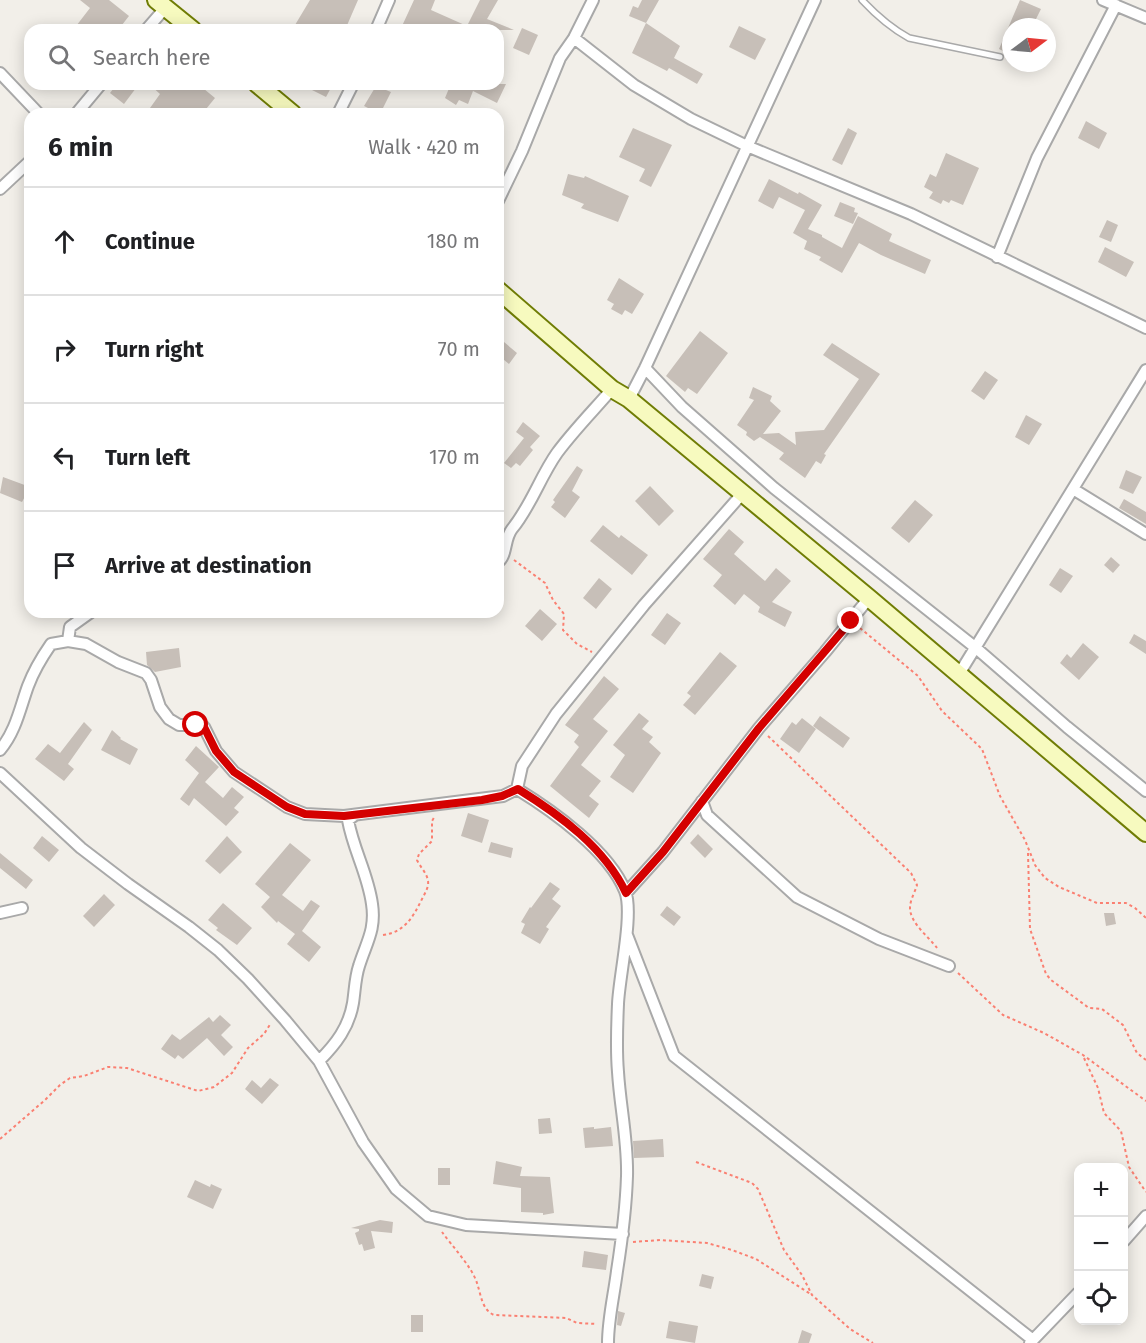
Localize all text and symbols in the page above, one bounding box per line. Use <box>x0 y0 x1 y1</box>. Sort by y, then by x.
north arrow <box>1002 18 1056 72</box>
search box <box>24 24 504 90</box>
icon: search <box>45 41 78 74</box>
text: Search here <box>93 44 211 71</box>
text: 6 min <box>48 132 113 163</box>
text: Walk · 420 m <box>368 135 480 159</box>
icon: ahead <box>48 225 81 258</box>
text: Continue <box>105 228 195 255</box>
text: 180 m <box>427 229 480 253</box>
icon: right <box>48 333 81 366</box>
text: Turn right <box>105 336 204 363</box>
text: 70 m <box>438 337 480 361</box>
icon: left <box>48 441 81 474</box>
text: Turn left <box>105 444 190 471</box>
text: 170 m <box>429 445 480 469</box>
icon: arrive <box>48 549 81 582</box>
text: Arrive at destination <box>105 552 312 579</box>
route end <box>837 607 863 633</box>
route start <box>182 711 208 737</box>
map controls <box>1074 1163 1128 1325</box>
button: + <box>1074 1163 1128 1217</box>
button: − <box>1074 1217 1128 1271</box>
button: locate <box>1074 1271 1128 1325</box>

